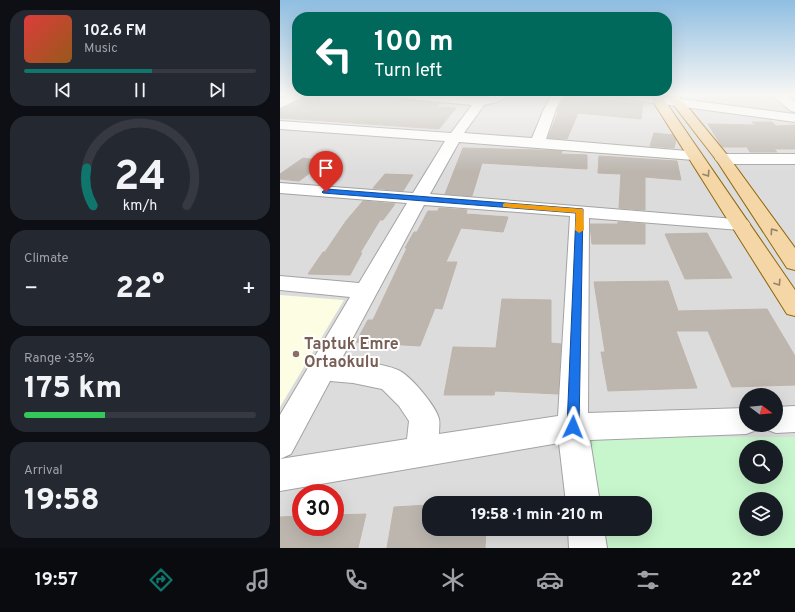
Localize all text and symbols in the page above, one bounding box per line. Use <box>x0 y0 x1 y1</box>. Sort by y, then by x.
text: 102.6 FM <box>84 22 146 41</box>
text: 100 m <box>374 25 454 61</box>
icon: left <box>308 28 360 80</box>
text: Music <box>84 41 118 57</box>
text: Turn left <box>374 60 442 83</box>
icon: previous <box>52 79 74 101</box>
icon: pause <box>129 79 151 101</box>
icon: next <box>206 79 228 101</box>
pin <box>309 151 343 192</box>
text: 24 <box>114 152 166 205</box>
icon: arrive <box>315 157 337 179</box>
one-way arrow <box>702 170 710 177</box>
text: km/h <box>123 197 157 215</box>
one-way arrow <box>770 228 778 235</box>
text: Climate <box>24 251 69 267</box>
text: 22° <box>115 271 165 308</box>
text: − <box>24 276 38 303</box>
text: + <box>242 276 256 303</box>
one-way arrow <box>774 278 781 285</box>
place label: Taptuk Emre Ortaokulu <box>304 335 399 373</box>
marker: Taptuk Emre Ortaokulu <box>291 349 301 359</box>
text: Range · 35% <box>24 351 95 367</box>
text: 175 km <box>24 371 122 408</box>
north arrow <box>739 388 783 432</box>
map controls <box>739 388 783 536</box>
position arrow <box>552 406 594 448</box>
button: search <box>739 440 783 484</box>
text: Arrival <box>24 463 63 479</box>
text: 19:58 <box>24 483 100 520</box>
speed limit sign: 30 <box>292 484 344 536</box>
button: layers <box>739 492 783 536</box>
text: 19:58 · 1 min · 210 m <box>471 506 603 525</box>
icon: directions <box>147 566 175 594</box>
icon: music <box>244 566 272 594</box>
icon: phone <box>342 566 370 594</box>
icon: climate <box>439 566 467 594</box>
icon: car <box>536 566 564 594</box>
icon: filters <box>634 566 662 594</box>
text: 19:57 <box>35 569 78 592</box>
text: 22° <box>731 569 760 592</box>

